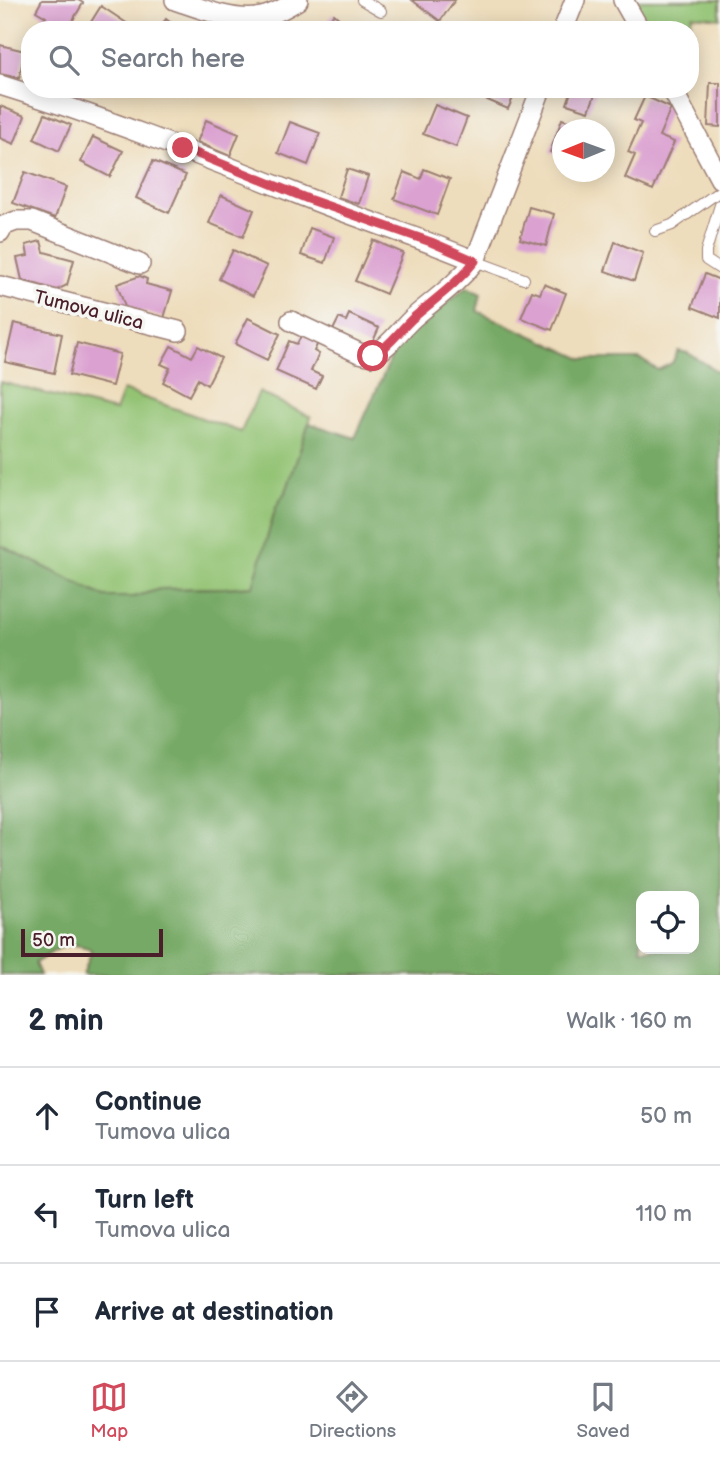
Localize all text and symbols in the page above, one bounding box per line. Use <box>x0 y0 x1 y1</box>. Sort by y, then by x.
search box <box>21 21 699 98</box>
icon: search <box>45 41 83 79</box>
text: Search here <box>101 44 245 75</box>
north arrow <box>552 119 615 182</box>
route end <box>167 132 198 163</box>
street label: Tumova ulica <box>32 286 146 335</box>
route start <box>357 340 388 371</box>
map controls <box>636 891 699 954</box>
button: locate <box>636 891 699 954</box>
scale bar <box>21 926 163 958</box>
text: 50 m <box>32 929 75 952</box>
text: 2 min <box>28 1003 104 1039</box>
text: Walk · 160 m <box>566 1007 692 1035</box>
text: Continue <box>95 1087 202 1118</box>
icon: ahead <box>28 1097 66 1135</box>
text: 50 m <box>640 1102 692 1130</box>
text: Tumova ulica <box>95 1118 230 1146</box>
text: Turn left <box>95 1185 194 1216</box>
icon: left <box>28 1195 66 1233</box>
text: 110 m <box>635 1200 692 1228</box>
text: Tumova ulica <box>95 1216 230 1244</box>
icon: arrive <box>28 1293 66 1331</box>
text: Arrive at destination <box>95 1297 334 1328</box>
tab: Map <box>90 1378 128 1443</box>
tab: Directions <box>309 1378 396 1443</box>
tab: Saved <box>576 1378 630 1443</box>

